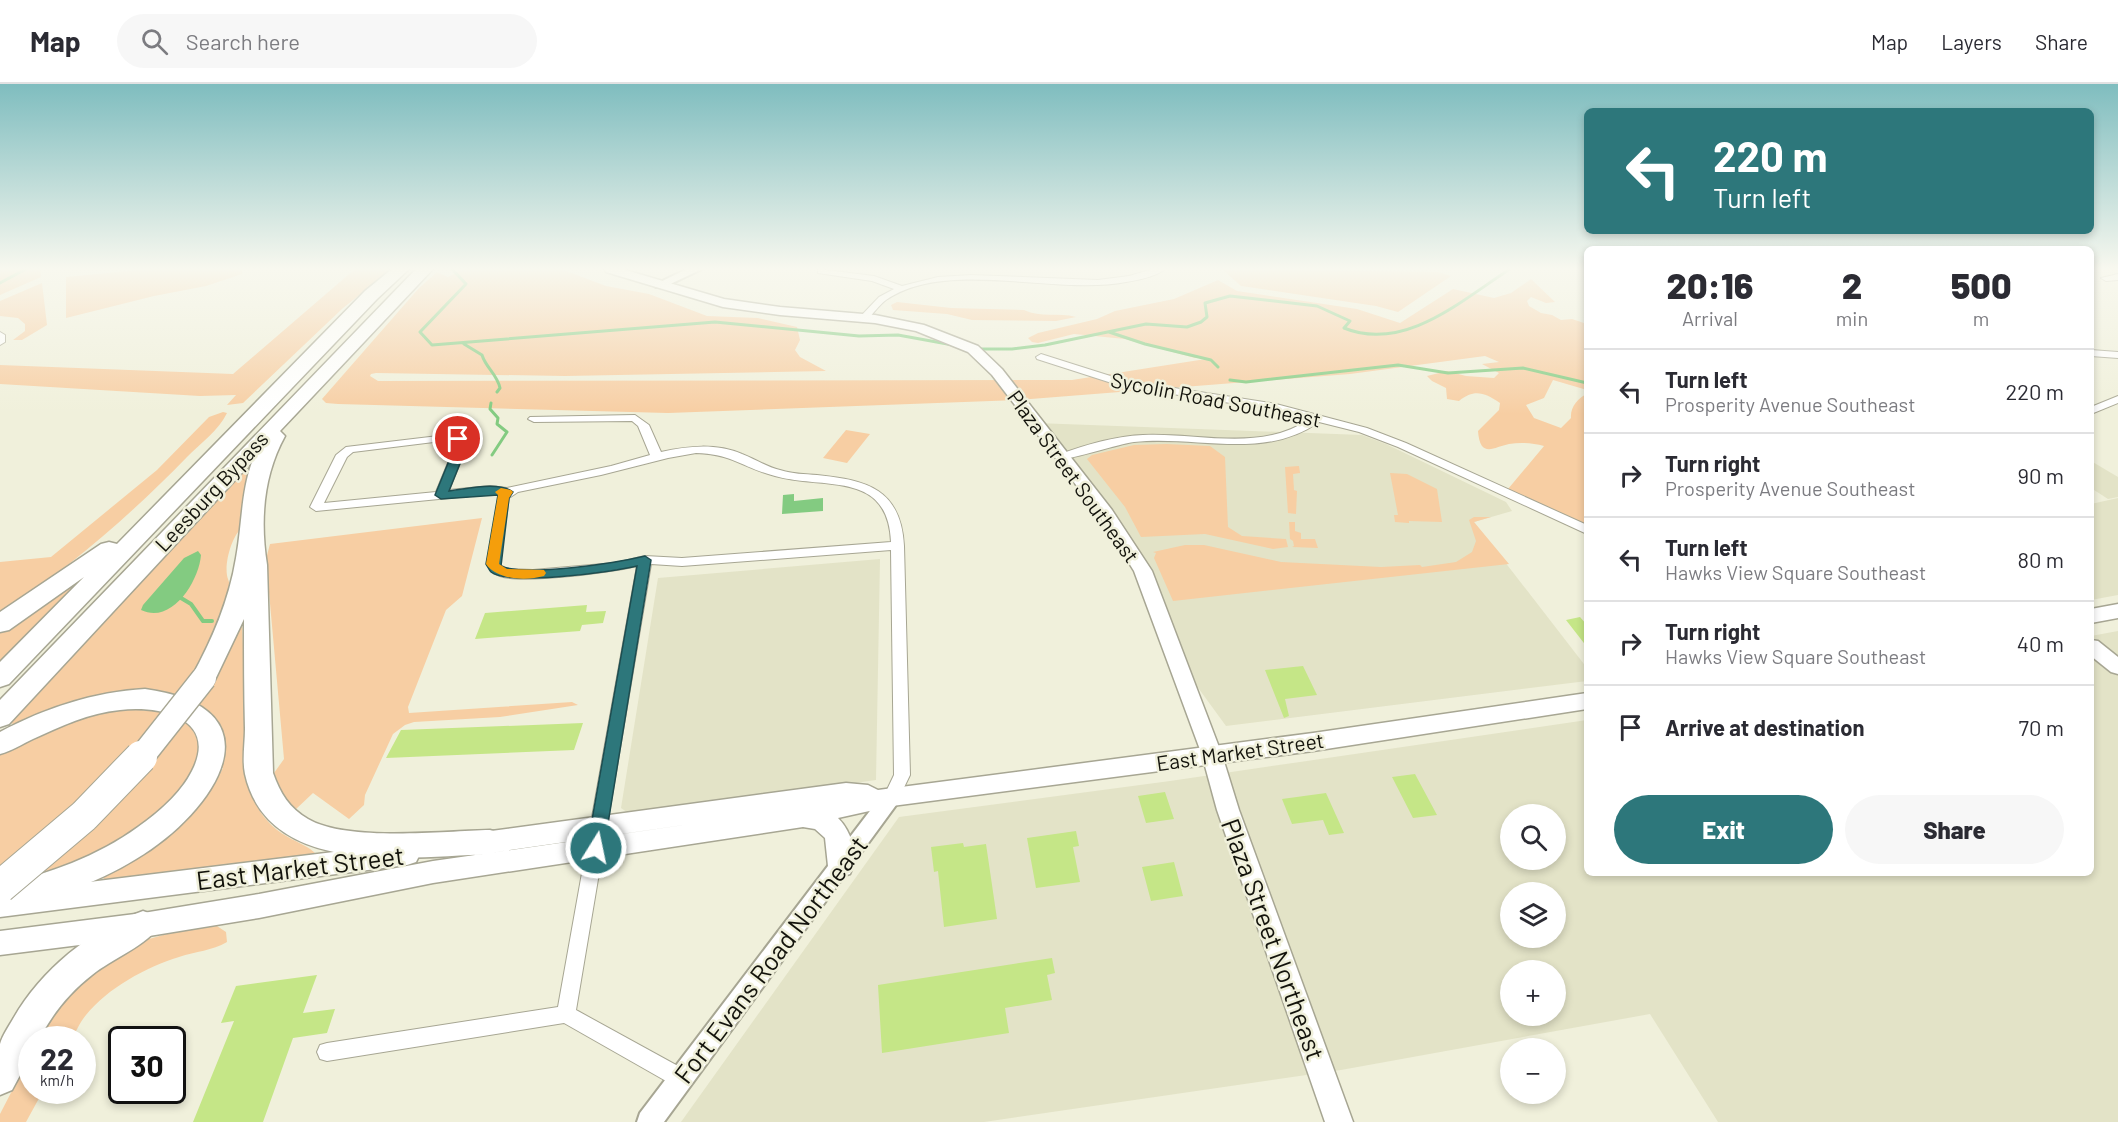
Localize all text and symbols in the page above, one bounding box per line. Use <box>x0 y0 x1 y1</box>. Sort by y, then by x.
search box <box>117 14 537 68</box>
text: Map <box>30 24 81 58</box>
icon: search <box>138 25 171 58</box>
text: Search here <box>186 28 300 54</box>
text: Map <box>1871 29 1908 54</box>
text: Layers <box>1941 29 2002 54</box>
text: Share <box>2035 29 2088 54</box>
text: 220 m <box>1713 130 1827 180</box>
icon: left <box>1614 132 1692 210</box>
text: Turn left <box>1713 181 1811 213</box>
text: 20:16 <box>1666 263 1753 306</box>
text: 2 <box>1842 263 1862 306</box>
text: 500 <box>1951 263 2011 306</box>
text: Arrival <box>1682 306 1738 330</box>
text: min <box>1836 306 1868 330</box>
text: m <box>1973 306 1989 330</box>
street label: Sycolin Road Southeast <box>1109 366 1323 432</box>
text: Turn left <box>1665 366 1748 392</box>
icon: left <box>1614 375 1647 408</box>
text: 220 m <box>2005 378 2064 404</box>
street label: Plaza Street Southeast <box>1003 385 1145 567</box>
text: Prosperity Avenue Southeast <box>1665 392 1915 416</box>
pin <box>432 413 483 464</box>
icon: arrive <box>441 422 474 455</box>
street label: Leesburg Bypass <box>149 426 273 556</box>
text: Turn right <box>1665 450 1760 476</box>
icon: right <box>1614 459 1647 492</box>
text: 90 m <box>2018 462 2064 488</box>
text: Prosperity Avenue Southeast <box>1665 476 1915 500</box>
text: Turn left <box>1665 534 1748 560</box>
icon: left <box>1614 543 1647 576</box>
text: 80 m <box>2018 546 2064 572</box>
text: Hawks View Square Southeast <box>1665 560 1926 584</box>
text: Turn right <box>1665 618 1760 644</box>
icon: right <box>1614 627 1647 660</box>
text: 40 m <box>2017 630 2064 656</box>
text: Hawks View Square Southeast <box>1665 644 1926 668</box>
icon: arrive <box>1614 711 1647 744</box>
text: Arrive at destination <box>1665 714 1864 740</box>
text: 70 m <box>2019 714 2064 740</box>
street label: East Market Street <box>1155 727 1325 775</box>
button: Exit <box>1614 795 1833 864</box>
button: Share <box>1845 795 2064 864</box>
map controls <box>1500 804 1566 1104</box>
button: search <box>1500 804 1566 870</box>
street label: Plaza Street Northeast <box>1216 814 1332 1064</box>
position arrow <box>564 816 628 880</box>
street label: Fort Evans Road Northeast <box>667 829 873 1089</box>
street label: East Market Street <box>194 839 406 895</box>
button: layers <box>1500 882 1566 948</box>
button: + <box>1500 960 1566 1026</box>
speed limit sign: 30 <box>108 1026 186 1104</box>
button: − <box>1500 1038 1566 1104</box>
text: 22 <box>40 1040 74 1076</box>
text: km/h <box>40 1071 74 1089</box>

